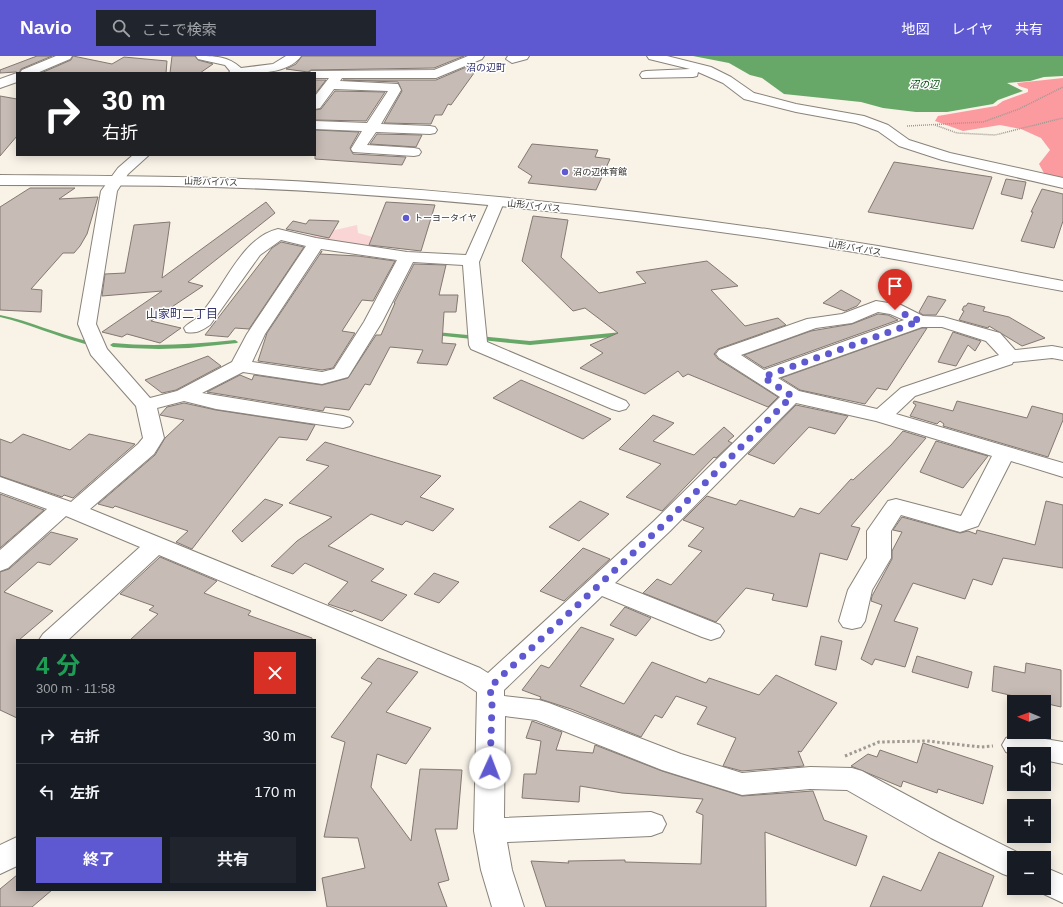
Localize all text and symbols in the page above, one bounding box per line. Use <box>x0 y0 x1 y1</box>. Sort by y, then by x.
search box <box>96 10 376 46</box>
text: Navio <box>20 17 72 38</box>
icon: search <box>110 17 132 39</box>
text: ここで検索 <box>142 21 217 38</box>
text: 地図 <box>901 21 929 37</box>
text: レイヤ <box>951 21 993 37</box>
text: 共有 <box>1015 21 1043 37</box>
district label: 沼の辺町 <box>466 62 506 73</box>
water label: 沼の辺 <box>909 79 940 90</box>
text: 30 m <box>102 85 166 116</box>
icon: right <box>36 88 88 140</box>
text: 右折 <box>102 123 138 143</box>
marker: 沼の辺体育館 <box>560 167 570 177</box>
place label: 沼の辺体育館 <box>573 167 627 177</box>
street label: 山形バイパス <box>184 176 238 188</box>
street label: 山形バイパス <box>507 198 561 214</box>
marker: トーヨータイヤ <box>401 213 411 223</box>
place label: トーヨータイヤ <box>414 213 477 223</box>
street label: 山形バイパス <box>828 238 882 258</box>
pin <box>878 269 912 310</box>
icon: arrive <box>884 275 906 297</box>
district label: 山家町二丁目 <box>146 307 218 321</box>
text: 4 分 <box>36 652 80 679</box>
button: close <box>254 652 296 694</box>
text: 300 m · 11:58 <box>36 681 115 696</box>
north arrow <box>1007 695 1051 739</box>
map controls <box>1007 695 1051 895</box>
icon: right <box>36 725 58 747</box>
text: 30 m <box>263 727 296 744</box>
text: 右折 <box>70 728 100 745</box>
position arrow <box>469 747 511 789</box>
button: sound <box>1007 747 1051 791</box>
icon: left <box>36 781 58 803</box>
text: 170 m <box>254 783 296 800</box>
text: 左折 <box>70 784 100 801</box>
button: + <box>1007 799 1051 843</box>
button: 終了 <box>36 837 162 883</box>
button: 共有 <box>170 837 296 883</box>
button: − <box>1007 851 1051 895</box>

